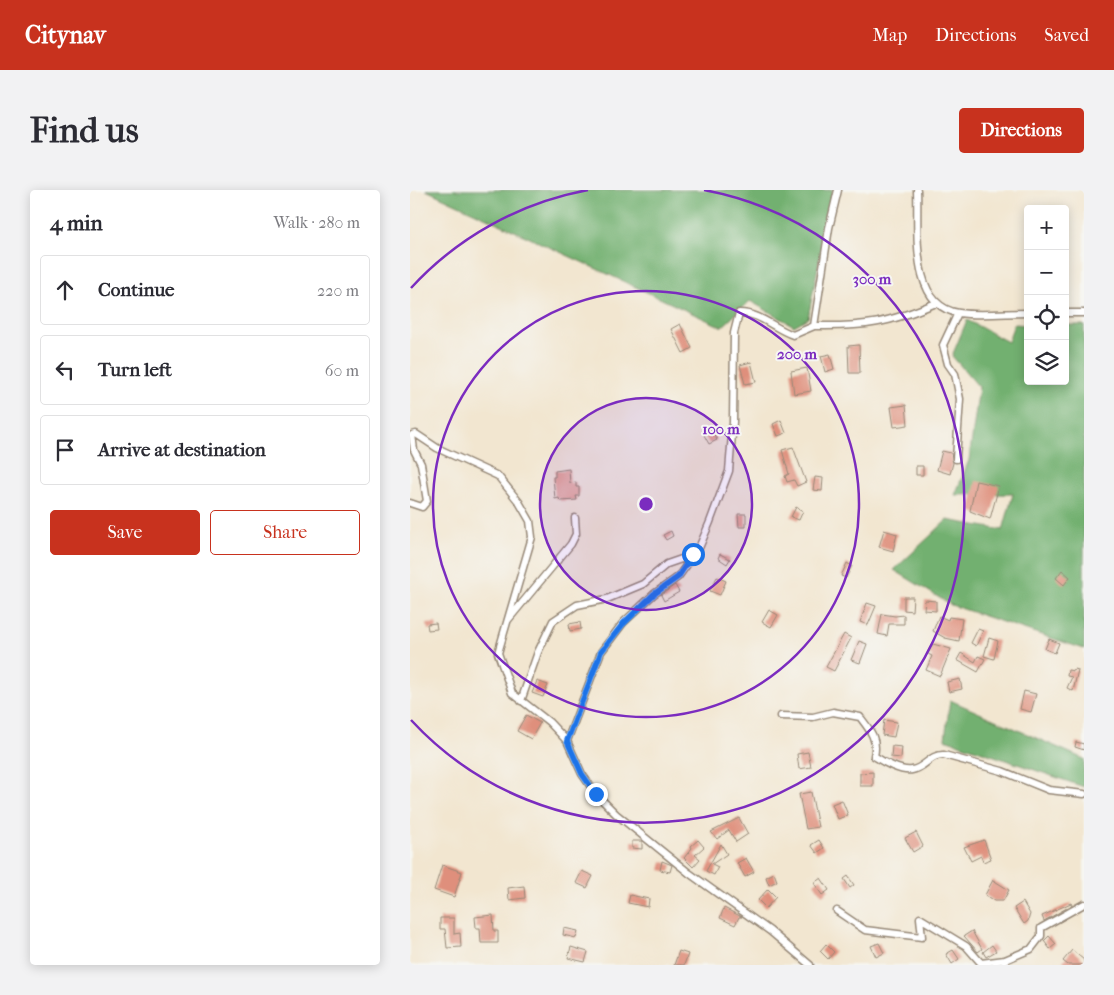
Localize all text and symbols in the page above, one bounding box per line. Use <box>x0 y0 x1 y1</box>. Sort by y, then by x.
text: Citynav <box>25 21 106 49</box>
text: Map <box>873 25 907 46</box>
text: Directions <box>935 25 1016 46</box>
text: Saved <box>1044 25 1089 46</box>
button: Directions <box>959 108 1084 153</box>
text: Find us <box>30 110 139 151</box>
map controls <box>1024 205 1069 385</box>
button: + <box>1024 205 1069 250</box>
text: 4 min <box>50 211 103 235</box>
text: Walk · 280 m <box>273 213 360 232</box>
button: − <box>1024 250 1069 295</box>
text: 300 m <box>853 270 892 288</box>
icon: ahead <box>51 276 79 304</box>
text: Continue <box>98 279 174 301</box>
text: 220 m <box>317 281 359 300</box>
button: locate <box>1024 295 1069 340</box>
button: layers <box>1024 340 1069 385</box>
text: 200 m <box>777 345 817 363</box>
icon: left <box>51 356 79 384</box>
text: Turn left <box>98 359 172 381</box>
text: 60 m <box>325 361 359 380</box>
text: 100 m <box>702 420 740 438</box>
icon: arrive <box>51 436 79 464</box>
text: Arrive at destination <box>98 439 266 461</box>
centre of rings <box>637 495 655 513</box>
button: Save <box>50 510 200 555</box>
button: Share <box>210 510 360 555</box>
route start <box>682 543 705 566</box>
route end <box>585 783 608 806</box>

